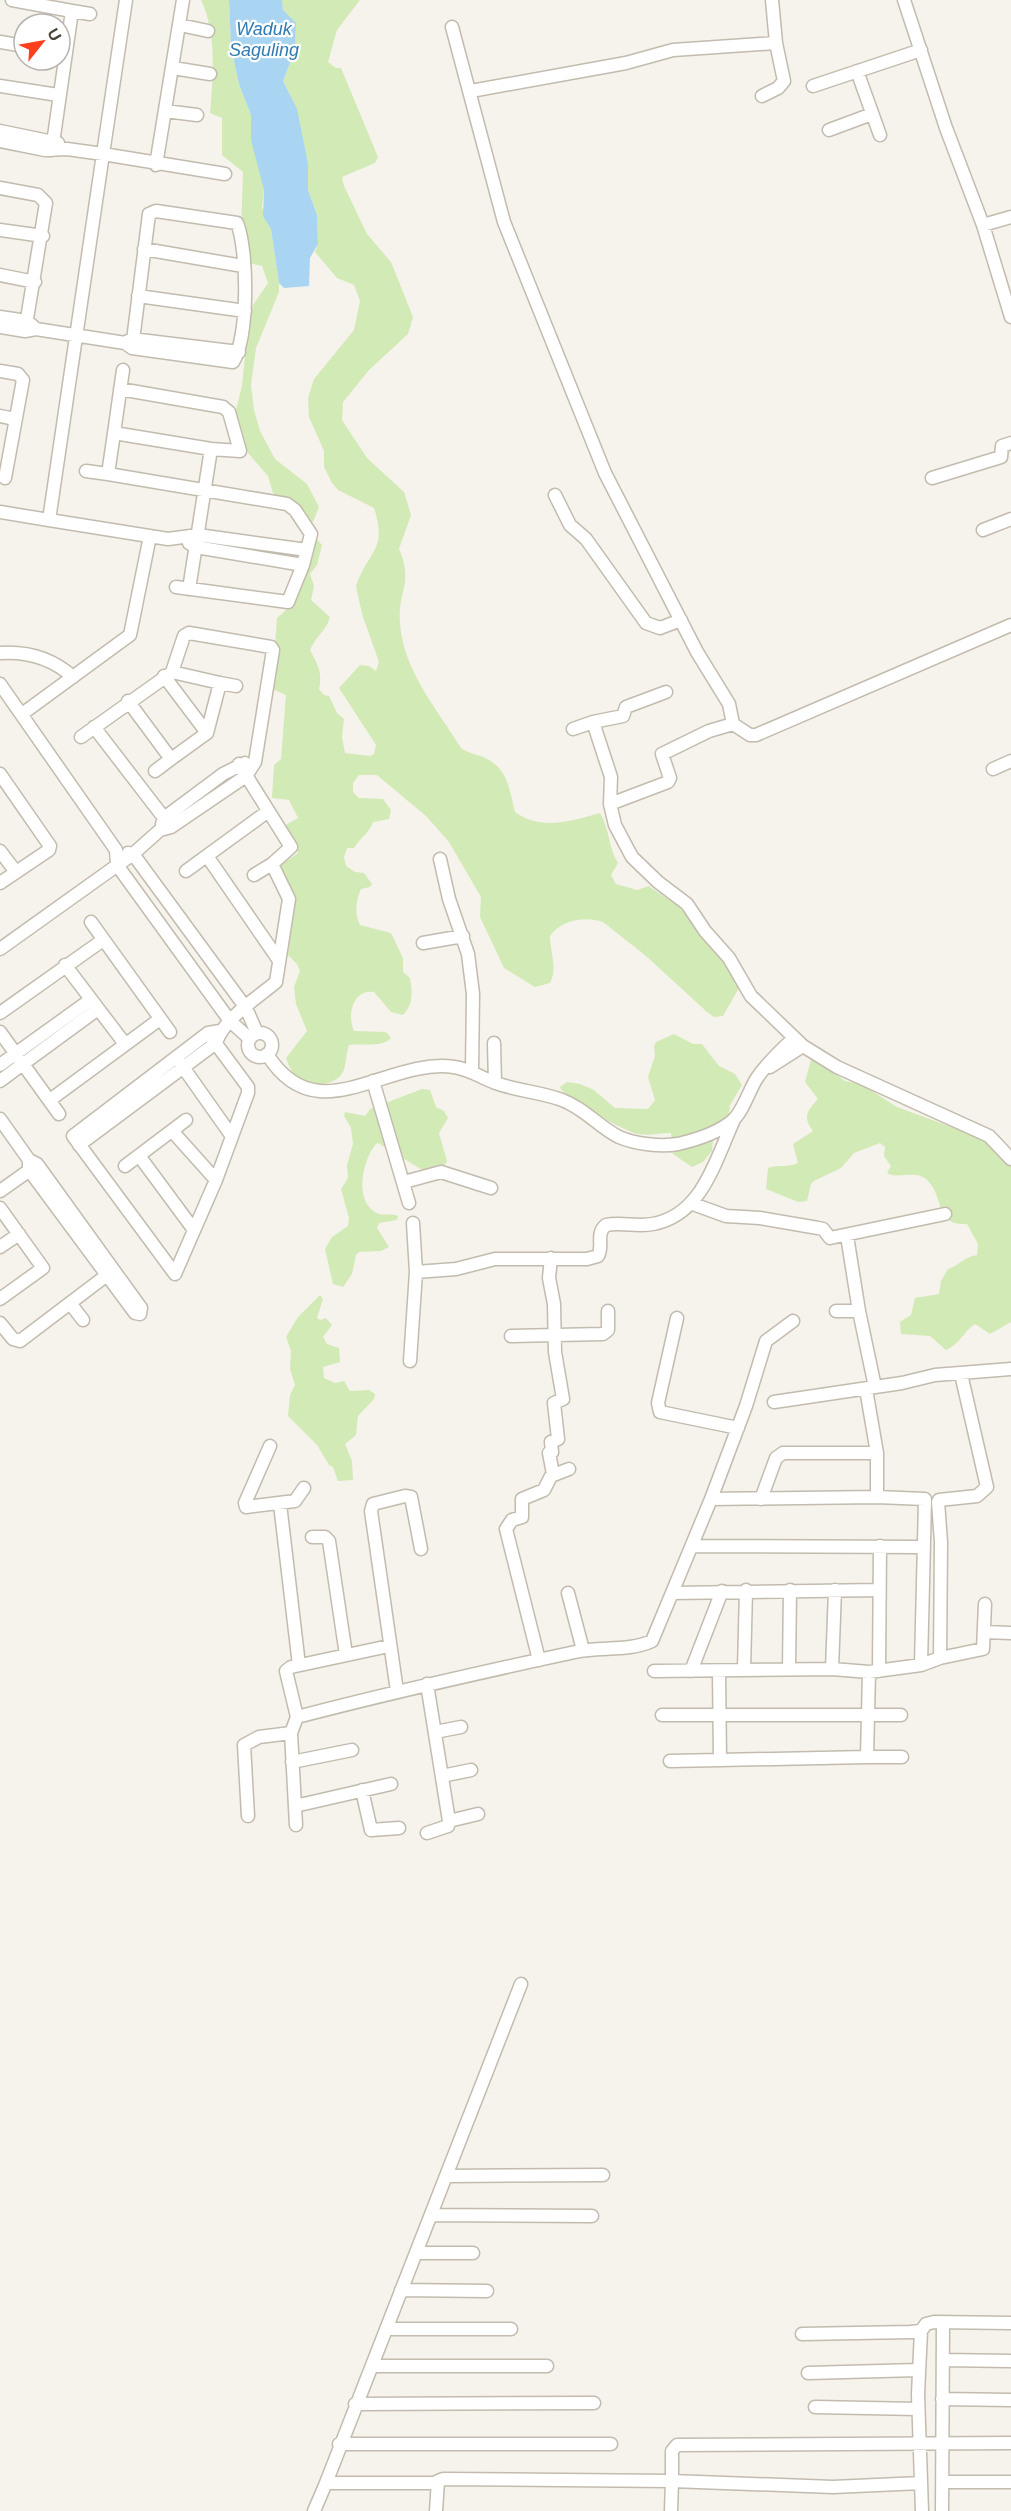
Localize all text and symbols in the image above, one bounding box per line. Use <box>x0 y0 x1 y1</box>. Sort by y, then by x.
north arrow <box>12 12 72 72</box>
water label: Waduk Saguling <box>229 19 299 60</box>
text: U <box>44 25 65 44</box>

